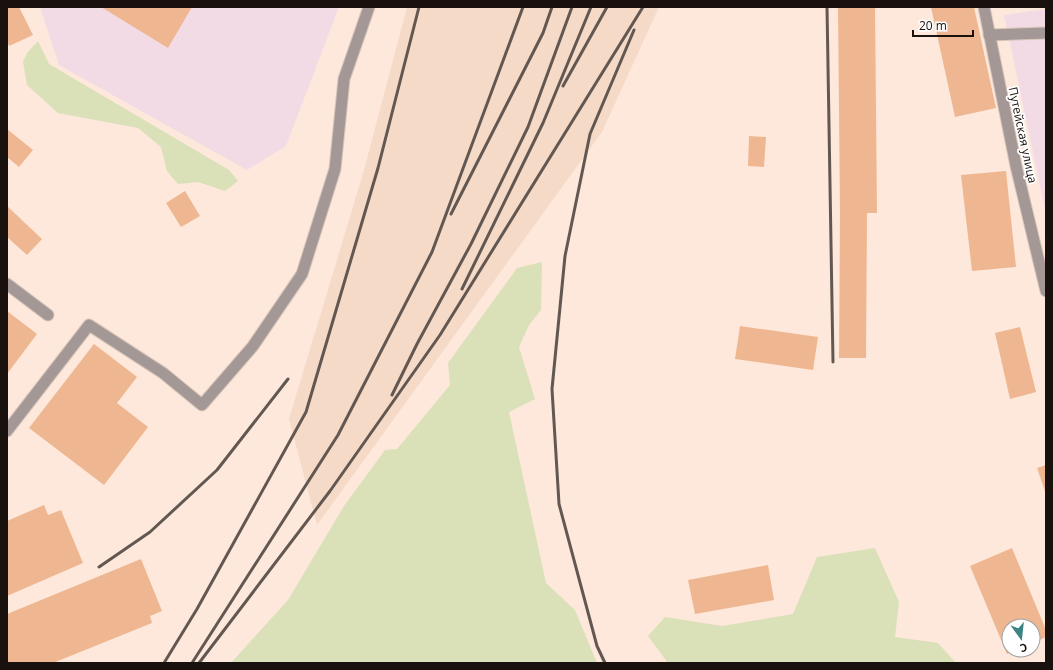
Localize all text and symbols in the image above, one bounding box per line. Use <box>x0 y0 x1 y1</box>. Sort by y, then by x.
scale bar <box>913 12 973 38</box>
text: 20 m <box>919 17 947 34</box>
street label: Путейская улица <box>1005 85 1041 185</box>
north arrow <box>1001 618 1041 658</box>
text: С <box>1018 640 1029 656</box>

